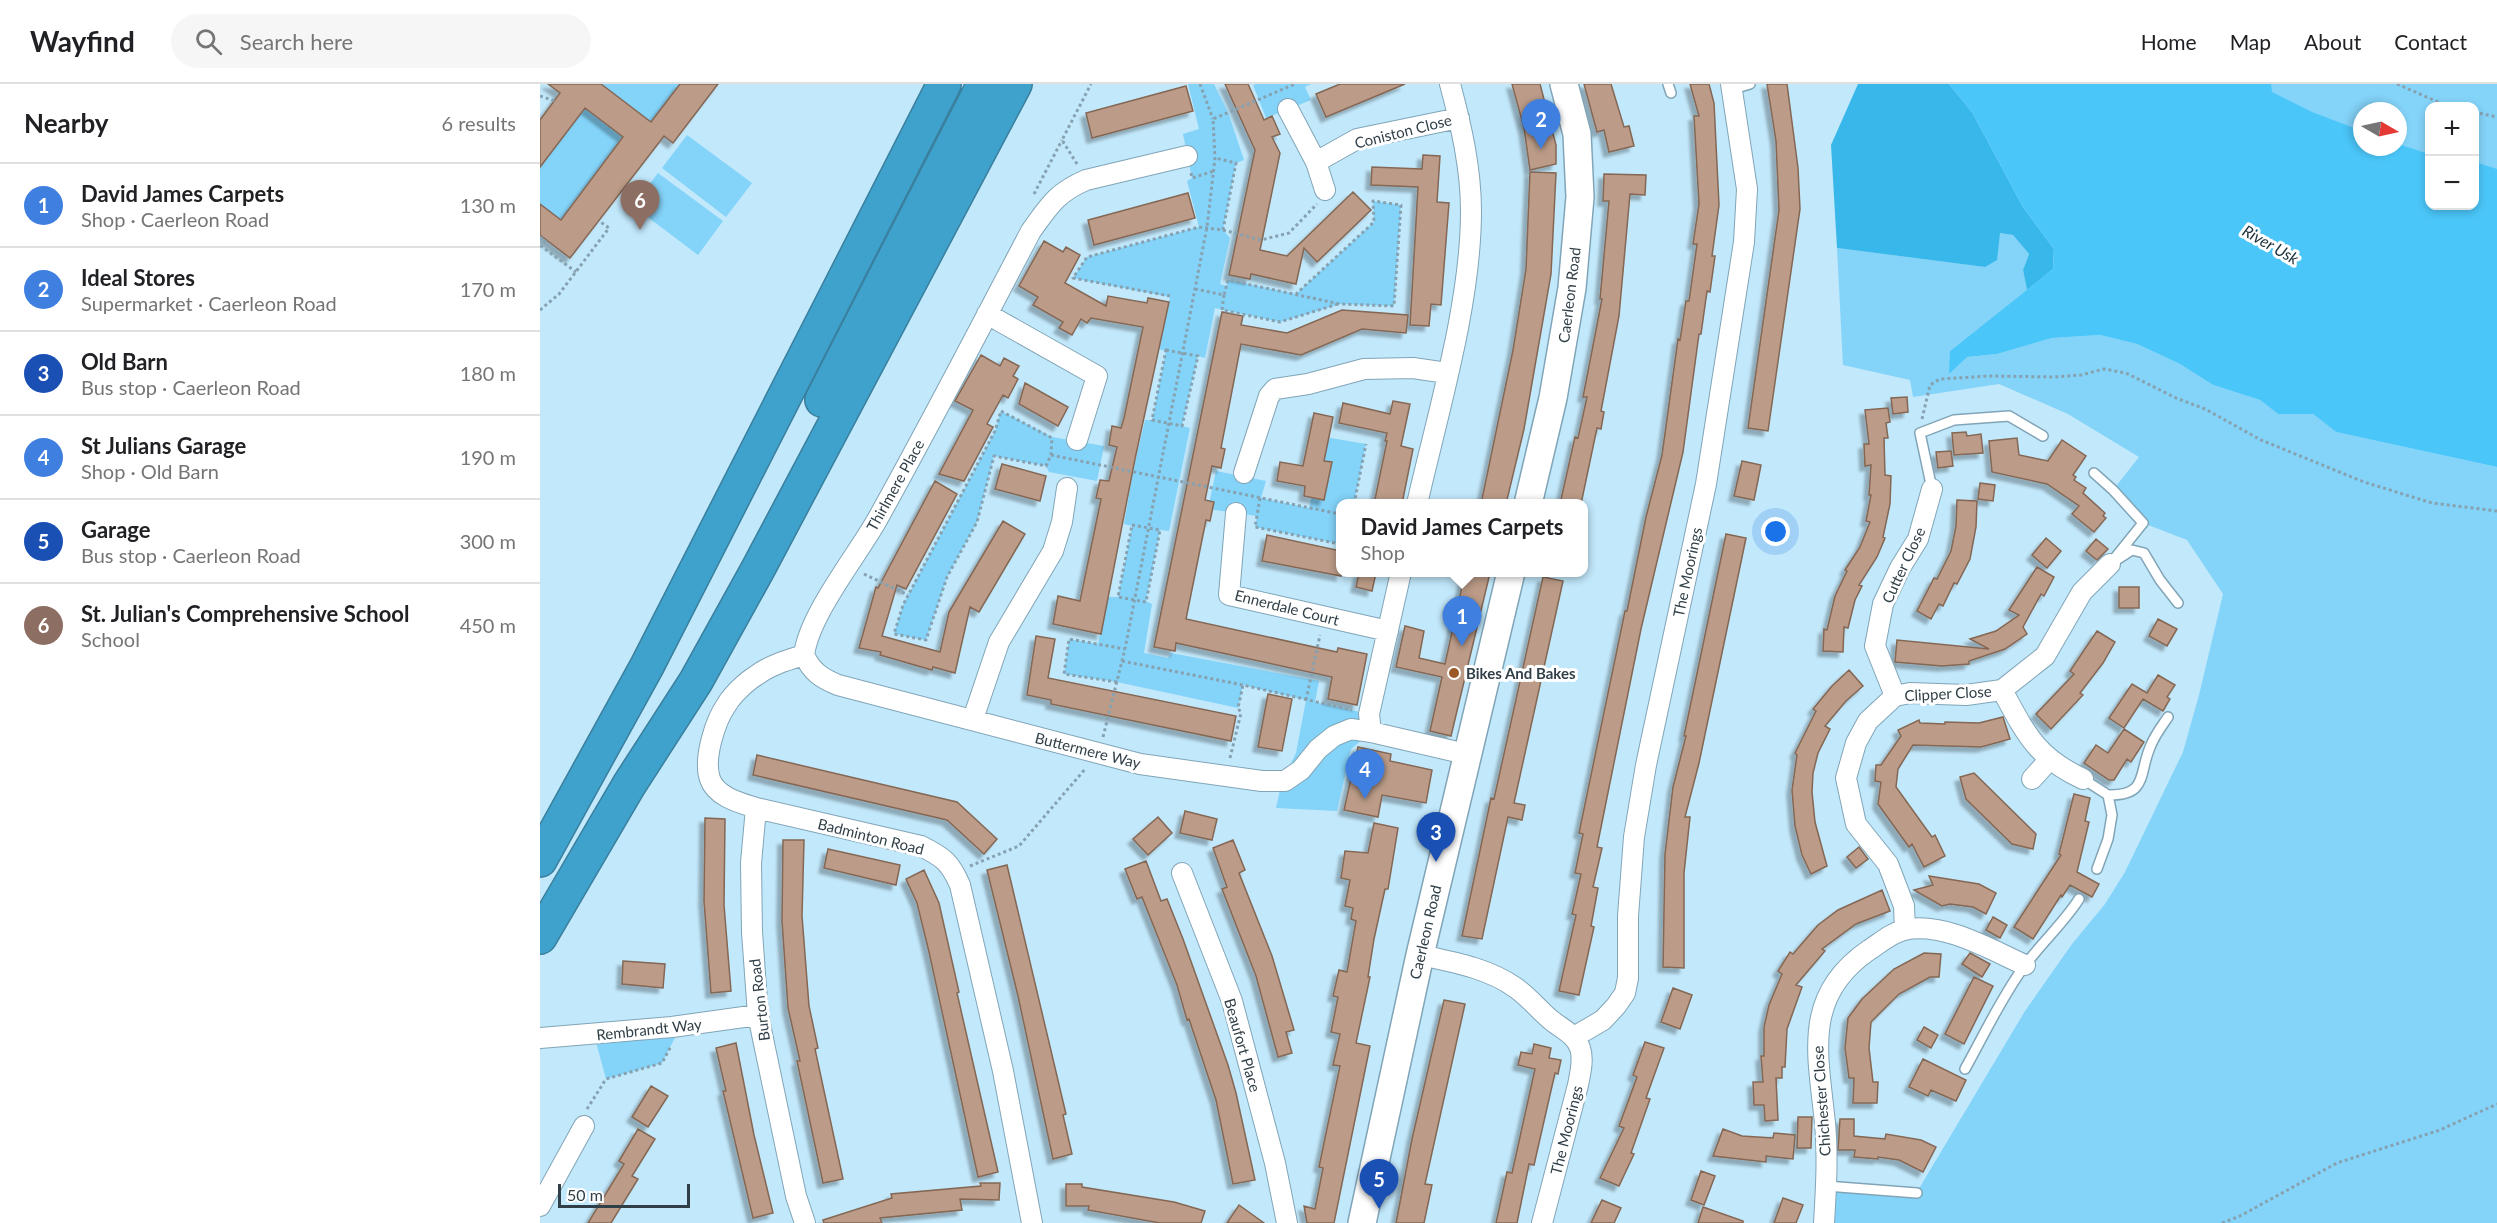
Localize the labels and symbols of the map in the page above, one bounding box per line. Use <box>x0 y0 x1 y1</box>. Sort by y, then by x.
pin: 2 <box>1522 100 1560 149</box>
north arrow <box>2353 102 2407 156</box>
street label: Coniston Close <box>1353 110 1453 152</box>
pin: 6 <box>620 180 660 230</box>
water label: River Usk <box>2240 220 2303 268</box>
street label: Caerleon Road <box>1554 246 1584 344</box>
street label: Thirlmere Place <box>862 436 928 534</box>
your location <box>1761 517 1790 546</box>
street label: Cutter Close <box>1878 524 1928 606</box>
street label: The Moorings <box>1669 525 1705 619</box>
street label: Ennerdale Court <box>1233 585 1342 629</box>
pin: 1 <box>1442 596 1482 646</box>
place label: Bikes And Bakes <box>1466 664 1576 682</box>
marker: Bikes And Bakes <box>1447 666 1461 680</box>
street label: Clipper Close <box>1904 682 1992 704</box>
street label: Buttermere Way <box>1033 728 1143 772</box>
pin: 4 <box>1346 750 1384 799</box>
pin: 3 <box>1416 812 1456 862</box>
street label: Badminton Road <box>816 814 926 858</box>
street label: Caerleon Road <box>1405 883 1445 981</box>
street label: Burton Road <box>745 958 773 1042</box>
street label: Beaufort Place <box>1221 996 1265 1094</box>
street label: Rembrandt Way <box>595 1014 703 1043</box>
street label: Chichester Close <box>1808 1045 1834 1157</box>
street label: The Moorings <box>1546 1084 1586 1176</box>
pin: 5 <box>1360 1160 1398 1209</box>
scale bar <box>558 1181 690 1208</box>

